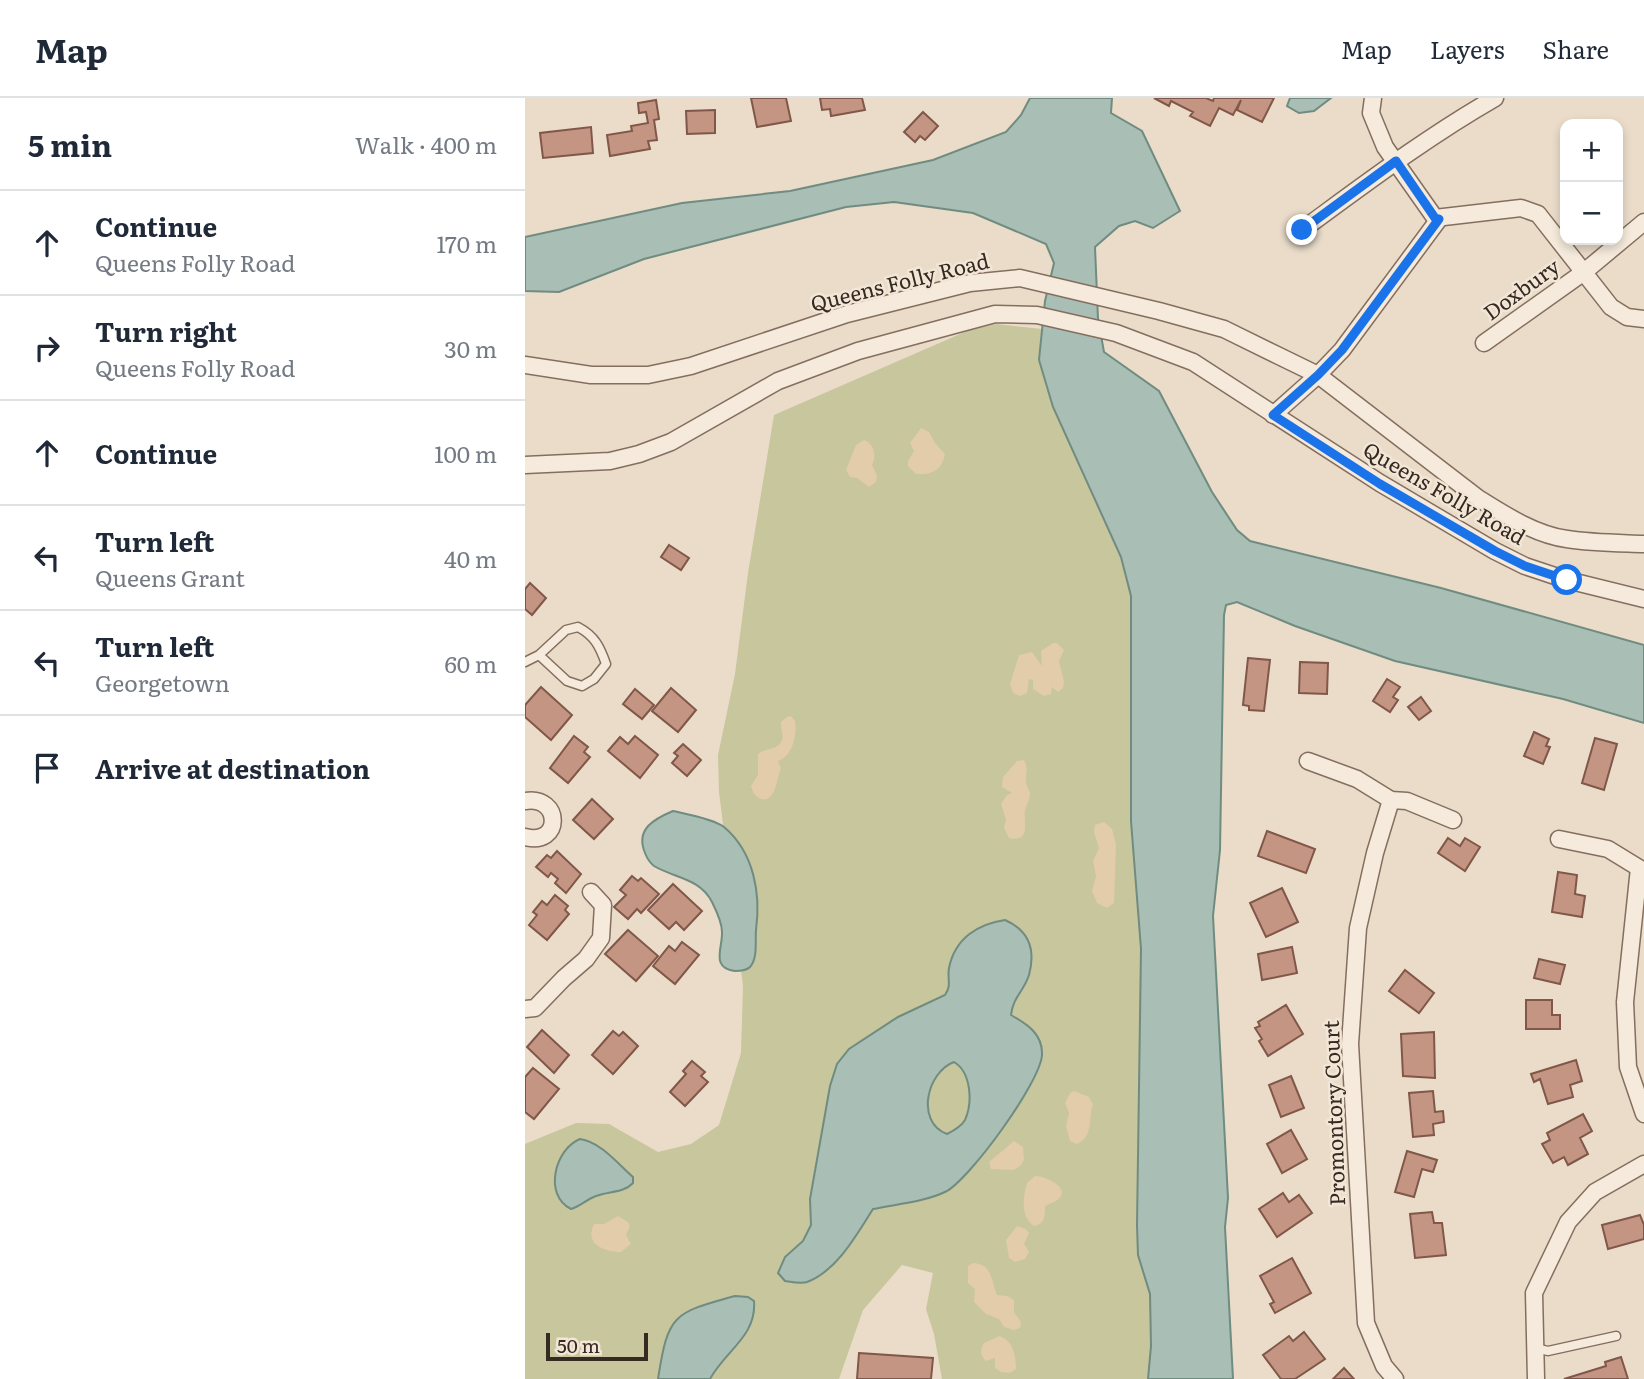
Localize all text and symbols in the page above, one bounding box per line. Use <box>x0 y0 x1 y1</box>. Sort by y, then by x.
text: Map <box>35 24 108 73</box>
text: Map <box>1341 31 1392 66</box>
text: Layers <box>1430 31 1504 66</box>
text: Share <box>1542 31 1609 66</box>
map controls <box>1560 119 1623 245</box>
button: + <box>1560 119 1623 182</box>
text: 5 min <box>28 122 112 166</box>
text: Walk · 400 m <box>355 127 497 161</box>
button: − <box>1560 182 1623 245</box>
text: Continue <box>95 206 217 245</box>
route end <box>1286 214 1317 245</box>
icon: ahead <box>28 224 66 262</box>
text: 170 m <box>436 226 497 260</box>
street label: Queens Folly Road <box>807 243 992 318</box>
text: Queens Folly Road <box>95 245 295 279</box>
street label: Doxbury <box>1476 249 1566 326</box>
text: Turn right <box>95 311 237 350</box>
icon: right <box>28 329 66 367</box>
text: 30 m <box>444 331 497 365</box>
text: Queens Folly Road <box>95 350 295 384</box>
text: Continue <box>95 433 217 472</box>
street label: Queens Folly Road <box>1358 433 1532 551</box>
icon: ahead <box>28 434 66 472</box>
text: 100 m <box>434 436 497 470</box>
text: Turn left <box>95 521 214 560</box>
icon: left <box>28 539 66 577</box>
text: 40 m <box>444 541 497 575</box>
text: Queens Grant <box>95 560 245 594</box>
route start <box>1551 564 1582 595</box>
text: Turn left <box>95 626 214 665</box>
icon: left <box>28 644 66 682</box>
text: 60 m <box>444 646 497 680</box>
text: Georgetown <box>95 665 230 699</box>
text: Arrive at destination <box>95 748 370 787</box>
icon: arrive <box>28 749 66 787</box>
street label: Promontory Court <box>1314 1019 1351 1206</box>
scale bar <box>546 1330 647 1362</box>
text: 50 m <box>557 1331 600 1359</box>

